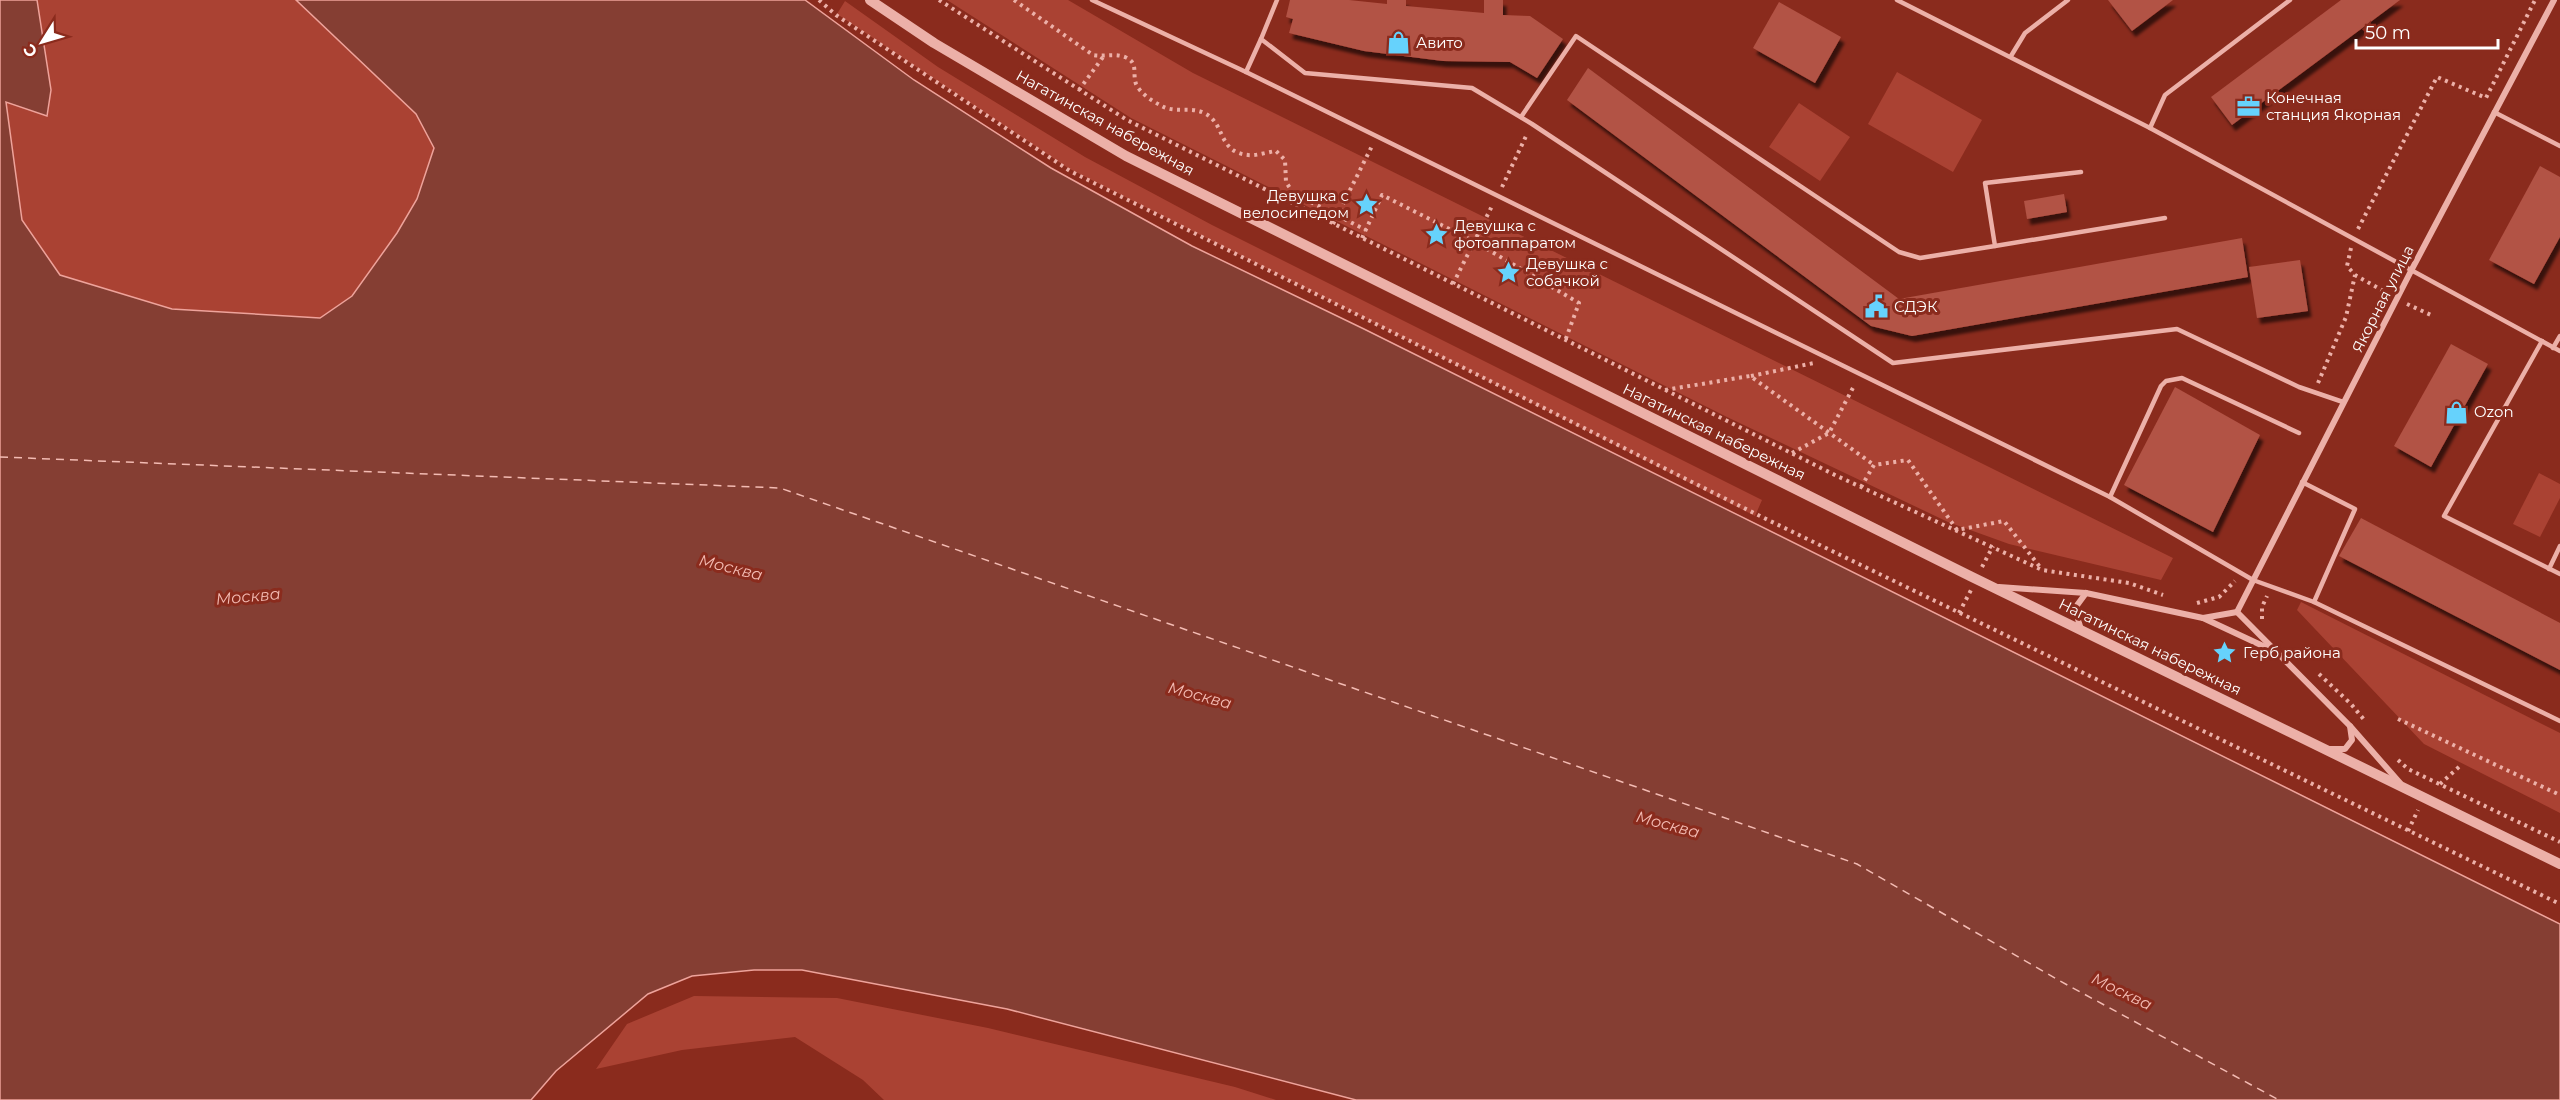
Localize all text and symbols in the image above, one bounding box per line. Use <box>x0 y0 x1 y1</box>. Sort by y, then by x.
north arrow <box>12 12 72 72</box>
scale bar <box>2356 12 2498 50</box>
text: 50 m <box>2365 22 2411 44</box>
shop icon: Авито <box>1385 30 1411 56</box>
place label: Авито <box>1416 33 1463 52</box>
text: С <box>19 40 42 61</box>
street label: Нагатинская набережная <box>1013 66 1198 180</box>
place label: Конечная станция Якорная <box>2266 88 2401 124</box>
office icon: Конечная станция Якорная <box>2235 94 2261 120</box>
place label: Девушка с велосипедом <box>1243 186 1349 222</box>
place icon: Девушка с велосипедом <box>1354 192 1380 218</box>
place label: Девушка с фотоаппаратом <box>1454 216 1576 252</box>
place icon: Девушка с фотоаппаратом <box>1423 222 1449 248</box>
street label: Якорная улица <box>2347 242 2418 356</box>
place label: Девушка с собачкой <box>1526 254 1608 290</box>
place icon: Девушка с собачкой <box>1495 260 1521 286</box>
public building icon: СДЭК <box>1863 294 1889 320</box>
place label: СДЭК <box>1894 297 1938 316</box>
street label: Нагатинская набережная <box>1620 379 1809 484</box>
shop icon: Ozon <box>2443 399 2469 425</box>
place label: Ozon <box>2474 402 2514 421</box>
water label: Москва <box>697 550 765 585</box>
water label: Москва <box>215 584 281 609</box>
street label: Нагатинская набережная <box>2056 594 2245 699</box>
place icon: Герб района <box>2212 640 2238 666</box>
place label: Герб района <box>2243 643 2341 662</box>
water label: Москва <box>1166 678 1234 713</box>
water label: Москва <box>1634 807 1702 842</box>
water label: Москва <box>2088 969 2155 1014</box>

